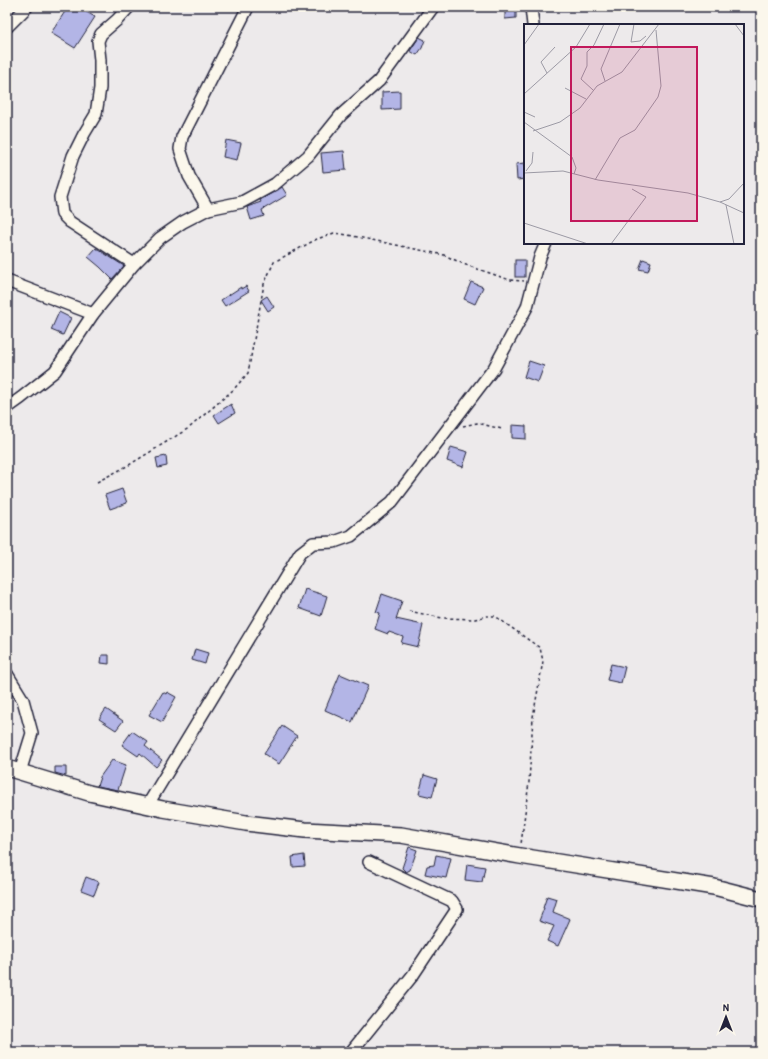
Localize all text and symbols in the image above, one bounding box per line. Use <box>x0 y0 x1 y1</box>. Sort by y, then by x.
inset map <box>524 24 744 244</box>
north arrow <box>706 997 746 1037</box>
text: N <box>723 1000 729 1014</box>

